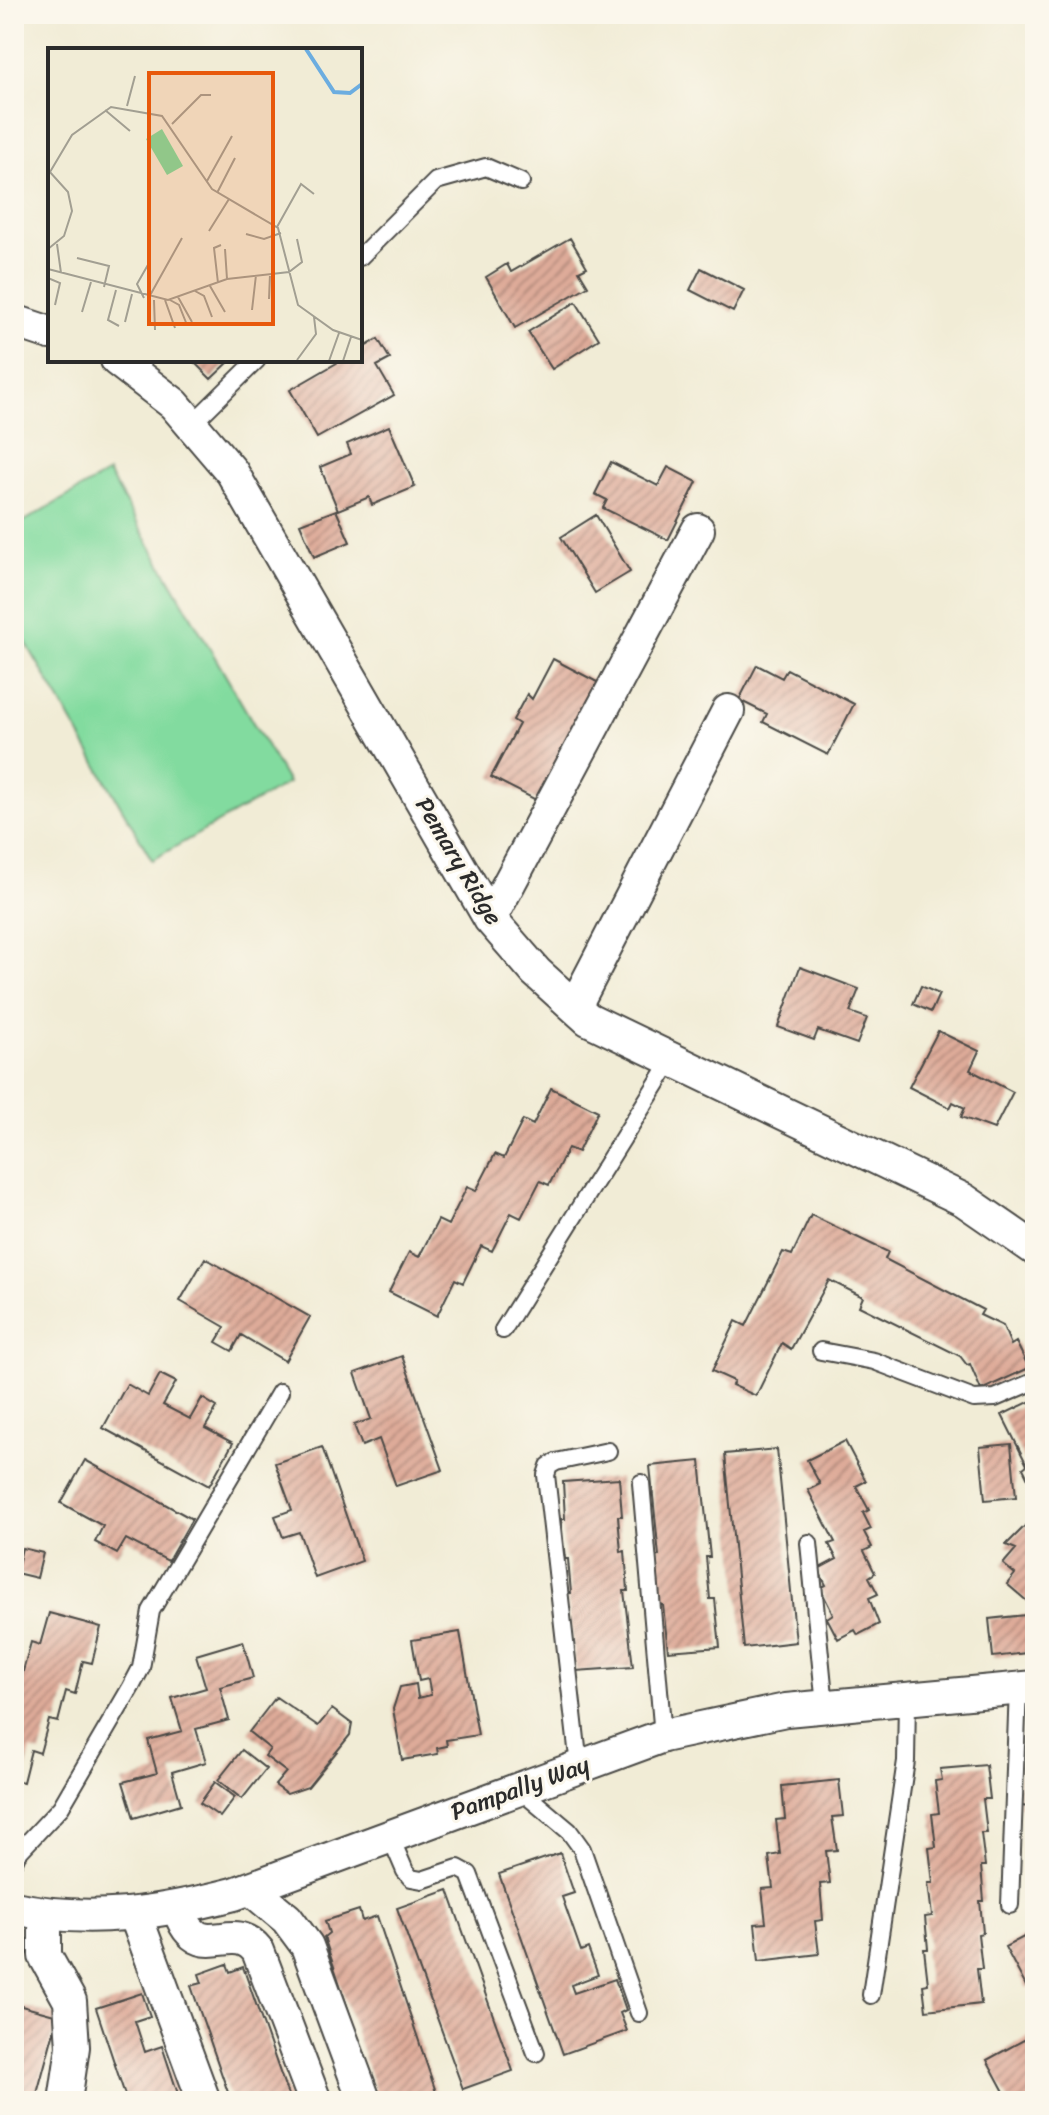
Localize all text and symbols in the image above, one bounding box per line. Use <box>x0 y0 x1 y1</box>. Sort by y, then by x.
inset map <box>48 48 362 362</box>
street label: Pemary Ridge <box>404 788 514 934</box>
street label: Pampally Way <box>445 1743 596 1833</box>

